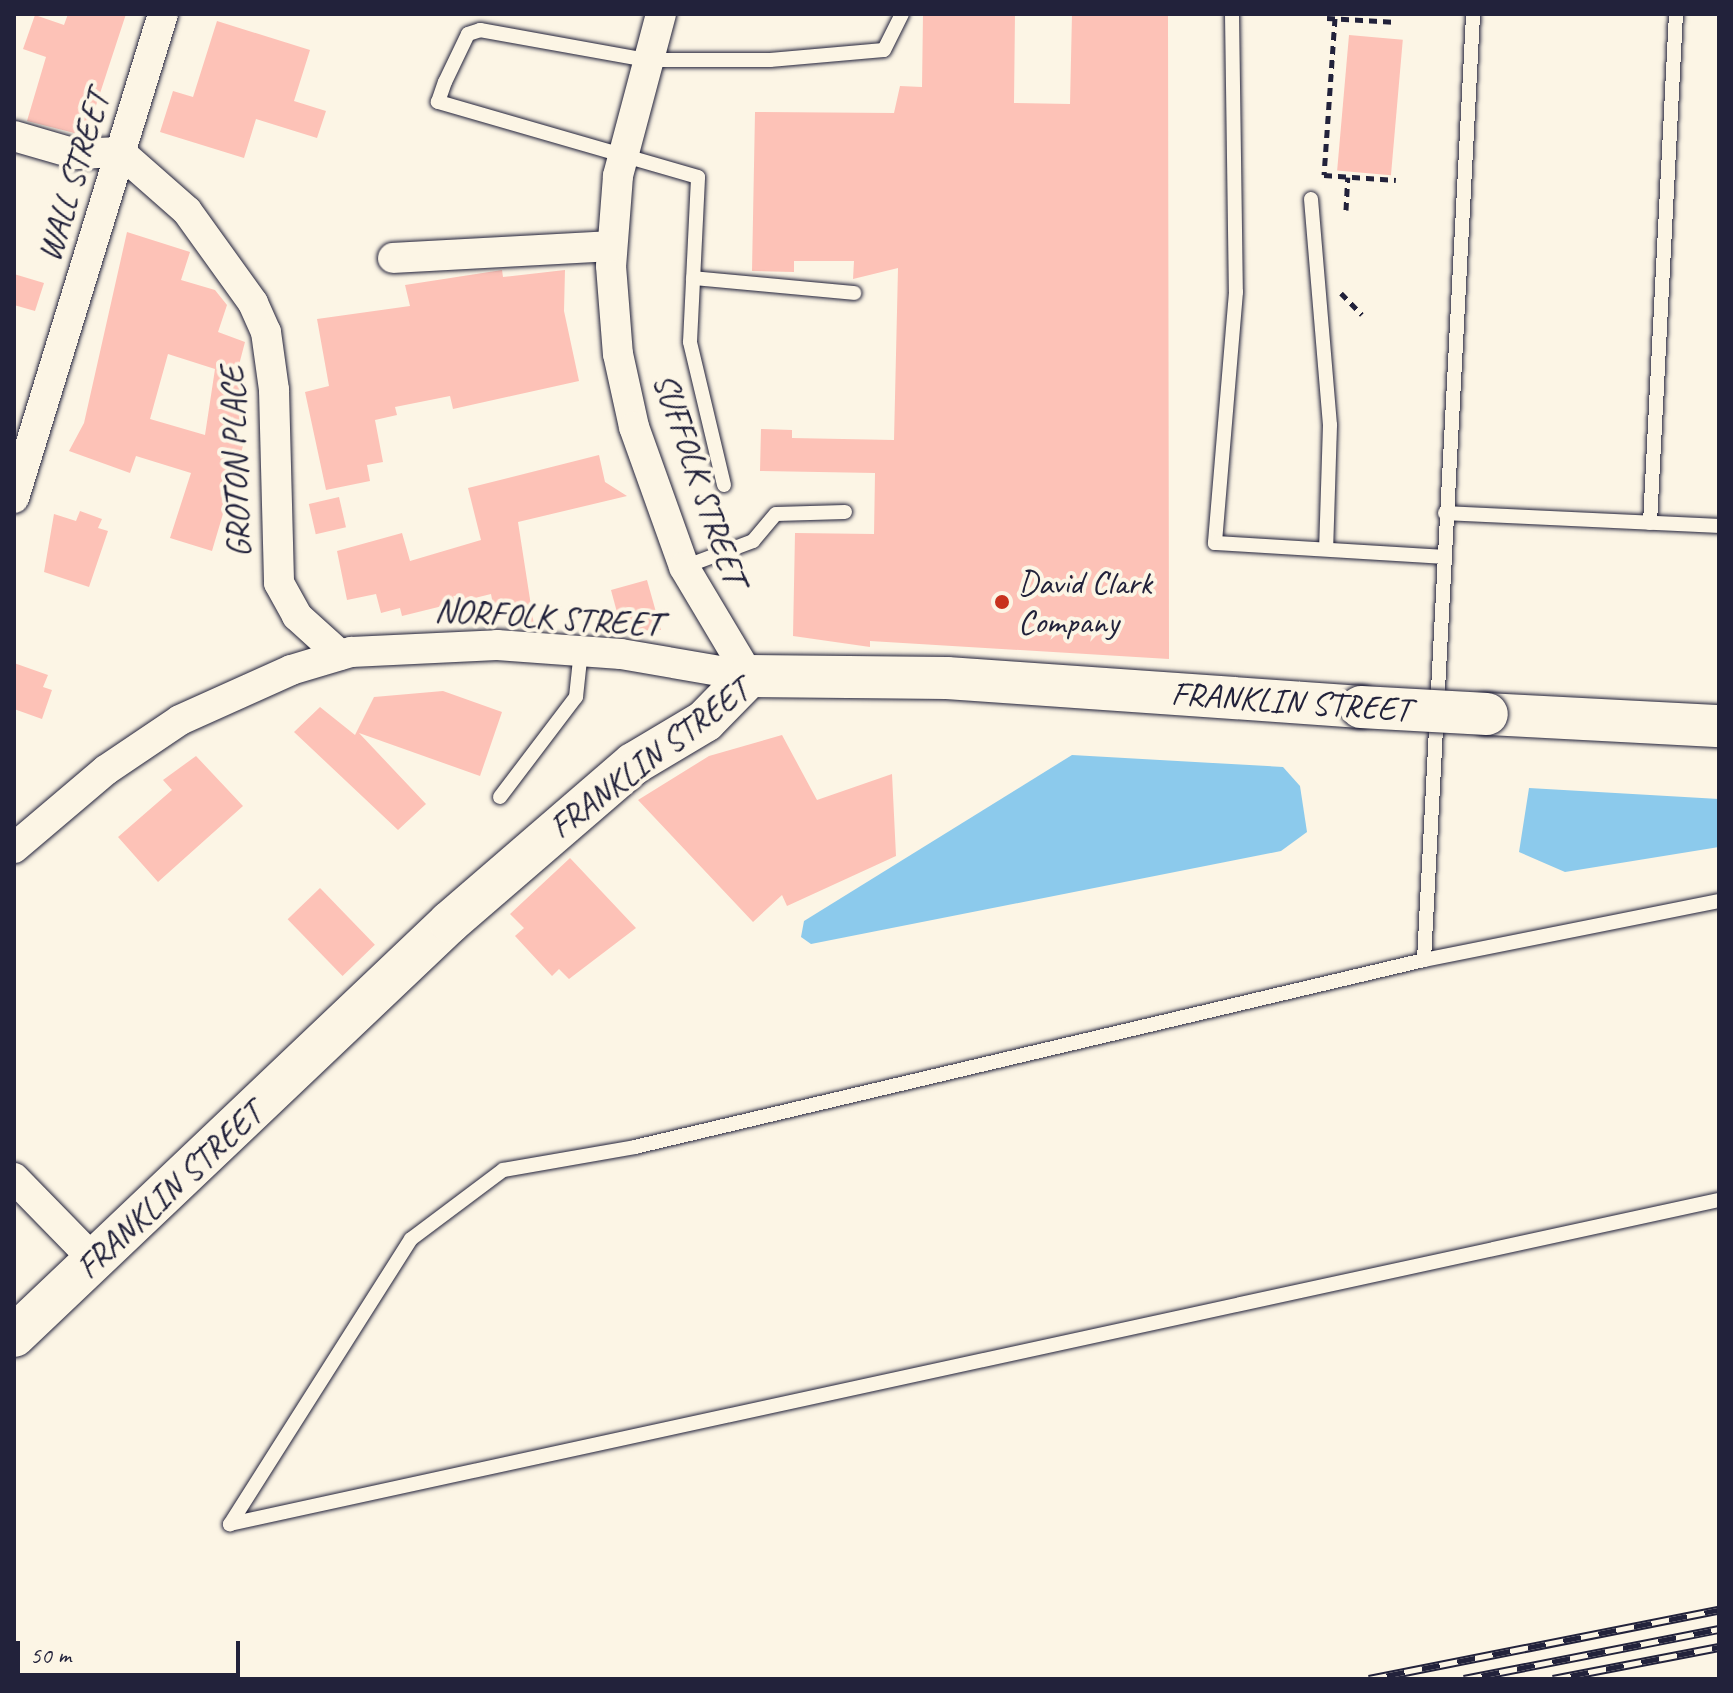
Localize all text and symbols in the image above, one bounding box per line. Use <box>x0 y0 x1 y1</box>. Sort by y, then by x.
street label: WALL STREET <box>28 86 118 266</box>
street label: GROTON PLACE <box>211 366 259 558</box>
street label: SUFFOLK STREET <box>645 368 755 590</box>
place label: David Clark Company <box>1018 562 1153 642</box>
street label: NORFOLK STREET <box>434 589 662 645</box>
marker: David Clark Company <box>993 593 1011 611</box>
street label: FRANKLIN STREET <box>541 669 757 847</box>
street label: FRANKLIN STREET <box>1170 672 1412 730</box>
street label: FRANKLIN STREET <box>67 1093 271 1287</box>
scale bar <box>20 1625 244 1675</box>
text: 50 m <box>30 1640 71 1670</box>

